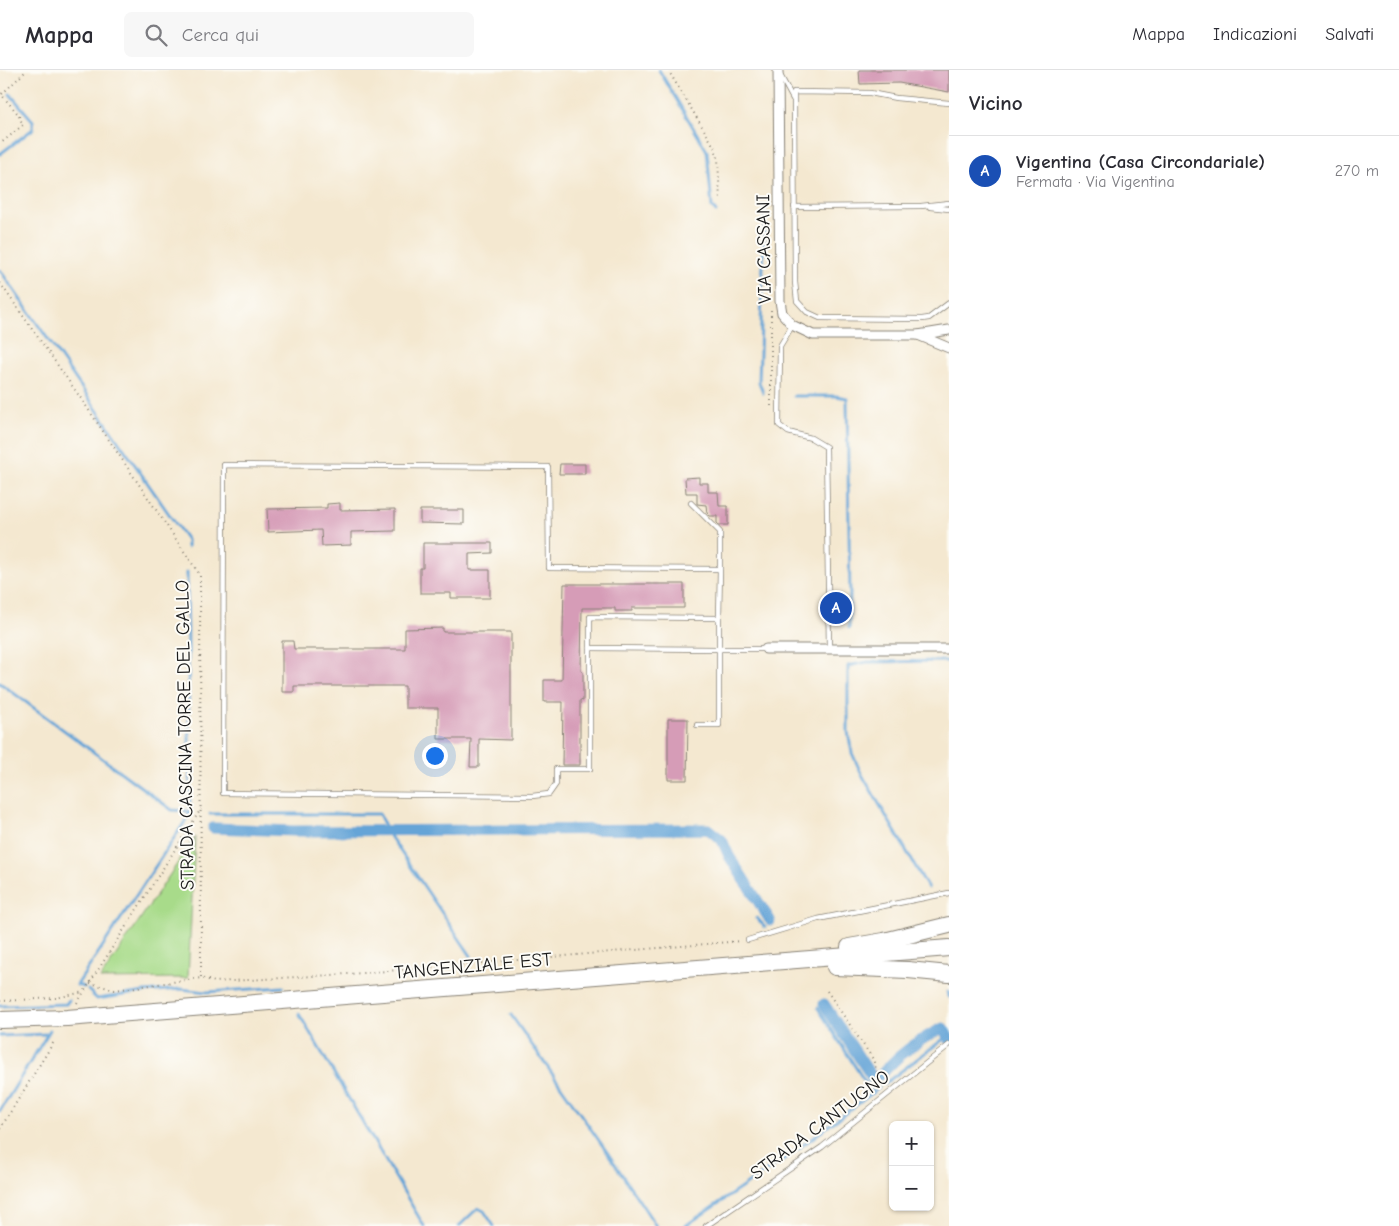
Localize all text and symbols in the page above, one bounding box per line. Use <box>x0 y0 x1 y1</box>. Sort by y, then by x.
search box <box>124 12 474 57</box>
text: Mappa <box>25 21 94 49</box>
icon: search <box>142 21 170 49</box>
text: Cerca qui <box>182 24 259 46</box>
text: Mappa <box>1132 24 1185 45</box>
text: Indicazioni <box>1213 24 1297 45</box>
text: Salvati <box>1325 24 1374 45</box>
text: Vicino <box>969 91 1023 115</box>
text: Vigentina (Casa Circondariale) <box>1016 151 1265 173</box>
text: A <box>981 162 989 180</box>
text: 270 m <box>1335 162 1379 180</box>
text: Fermata · Via Vigentina <box>1016 173 1175 191</box>
street label: VIA CASSANI <box>752 194 776 304</box>
street label: STRADA CASCINA TORRE DEL GALLO <box>171 580 199 890</box>
pin: A <box>820 589 852 627</box>
your location <box>422 743 448 769</box>
street label: TANGENZIALE EST <box>393 948 553 984</box>
street label: STRADA CANTUGNO <box>746 1065 894 1185</box>
map controls <box>889 1121 934 1211</box>
button: + <box>889 1121 934 1166</box>
button: − <box>889 1166 934 1211</box>

